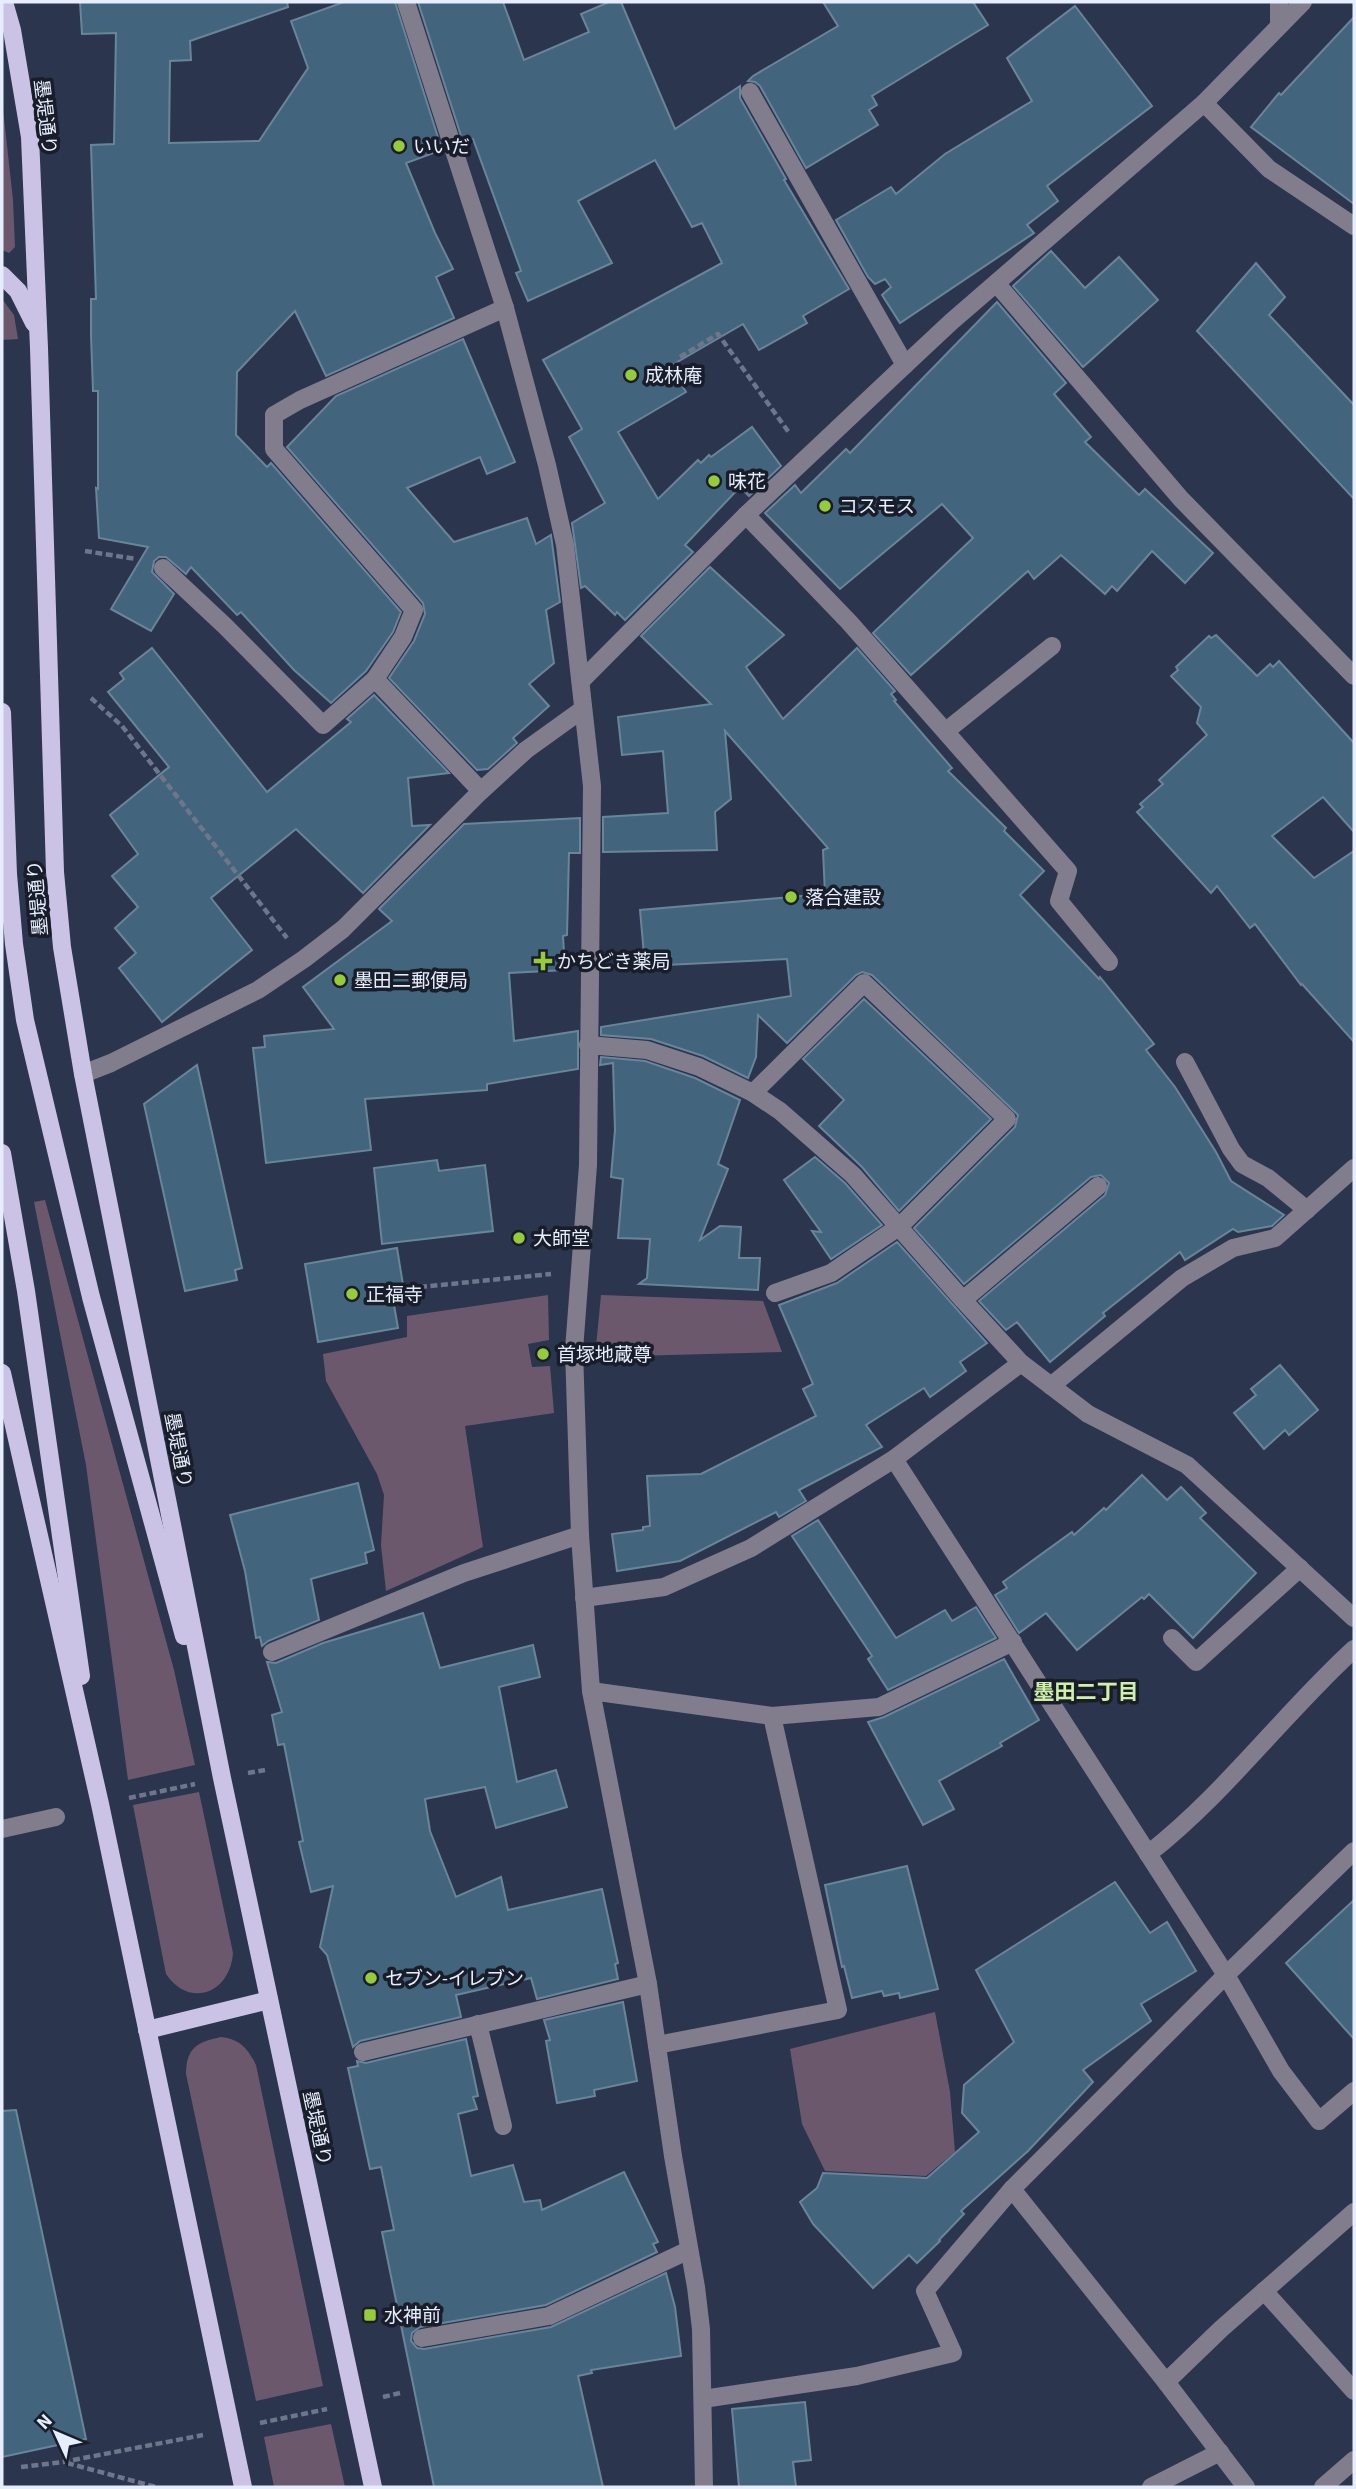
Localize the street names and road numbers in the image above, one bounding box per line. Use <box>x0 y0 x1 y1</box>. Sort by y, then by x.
street label: 墨堤通り <box>26 78 63 157</box>
street label: 墨堤通り <box>22 859 55 937</box>
street label: 墨堤通り <box>157 1410 198 1490</box>
street label: 墨堤通り <box>295 2088 338 2168</box>

